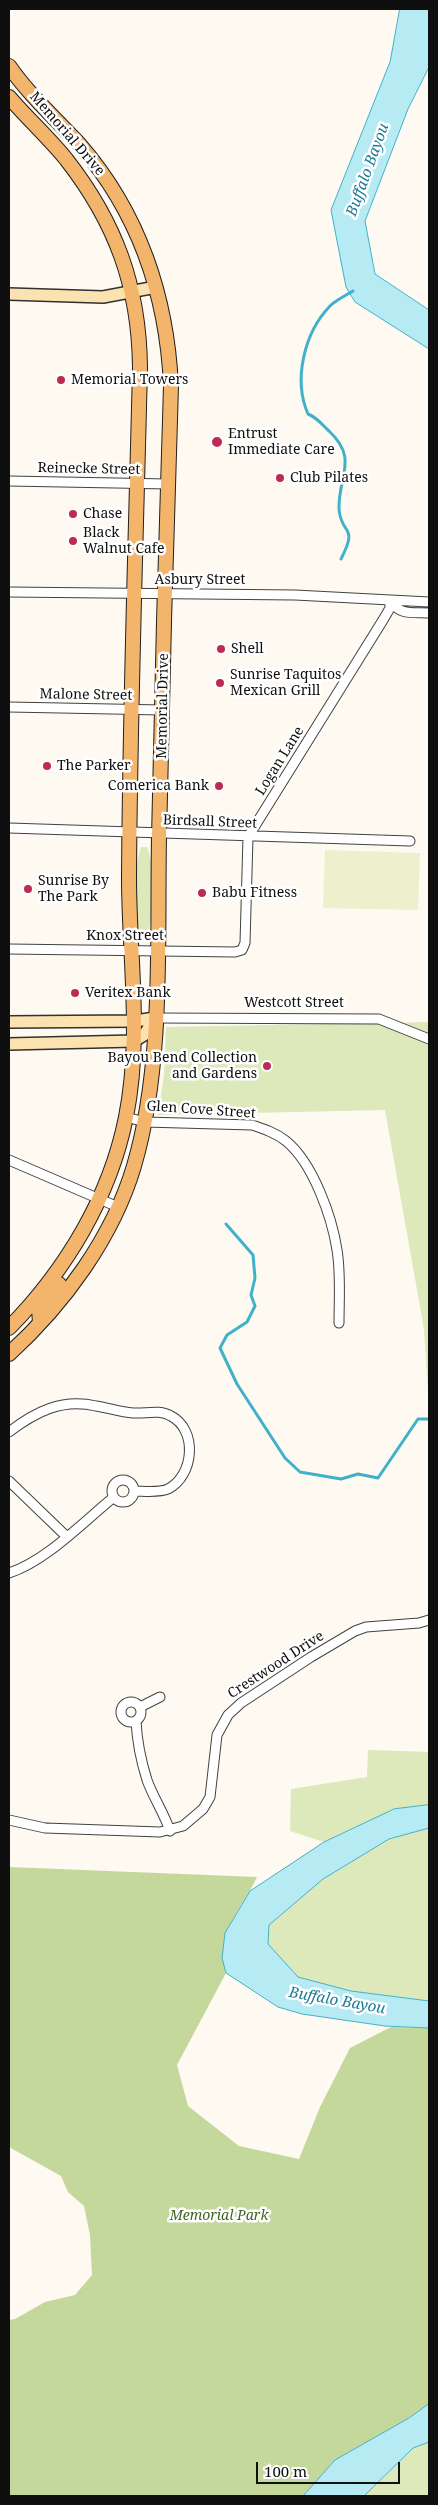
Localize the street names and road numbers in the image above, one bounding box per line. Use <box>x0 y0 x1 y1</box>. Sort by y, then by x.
street label: Memorial Drive <box>26 89 108 179</box>
street label: Reinecke Street <box>38 460 140 478</box>
street label: Asbury Street <box>155 572 245 588</box>
street label: Memorial Drive <box>154 653 172 759</box>
street label: Malone Street <box>40 686 132 704</box>
street label: Logan Lane <box>252 723 308 799</box>
street label: Birdsall Street <box>163 812 257 832</box>
street label: Knox Street <box>86 928 164 944</box>
street label: Westcott Street <box>244 995 344 1011</box>
street label: Glen Cove Street <box>146 1098 256 1122</box>
street label: Crestwood Drive <box>225 1628 327 1702</box>

